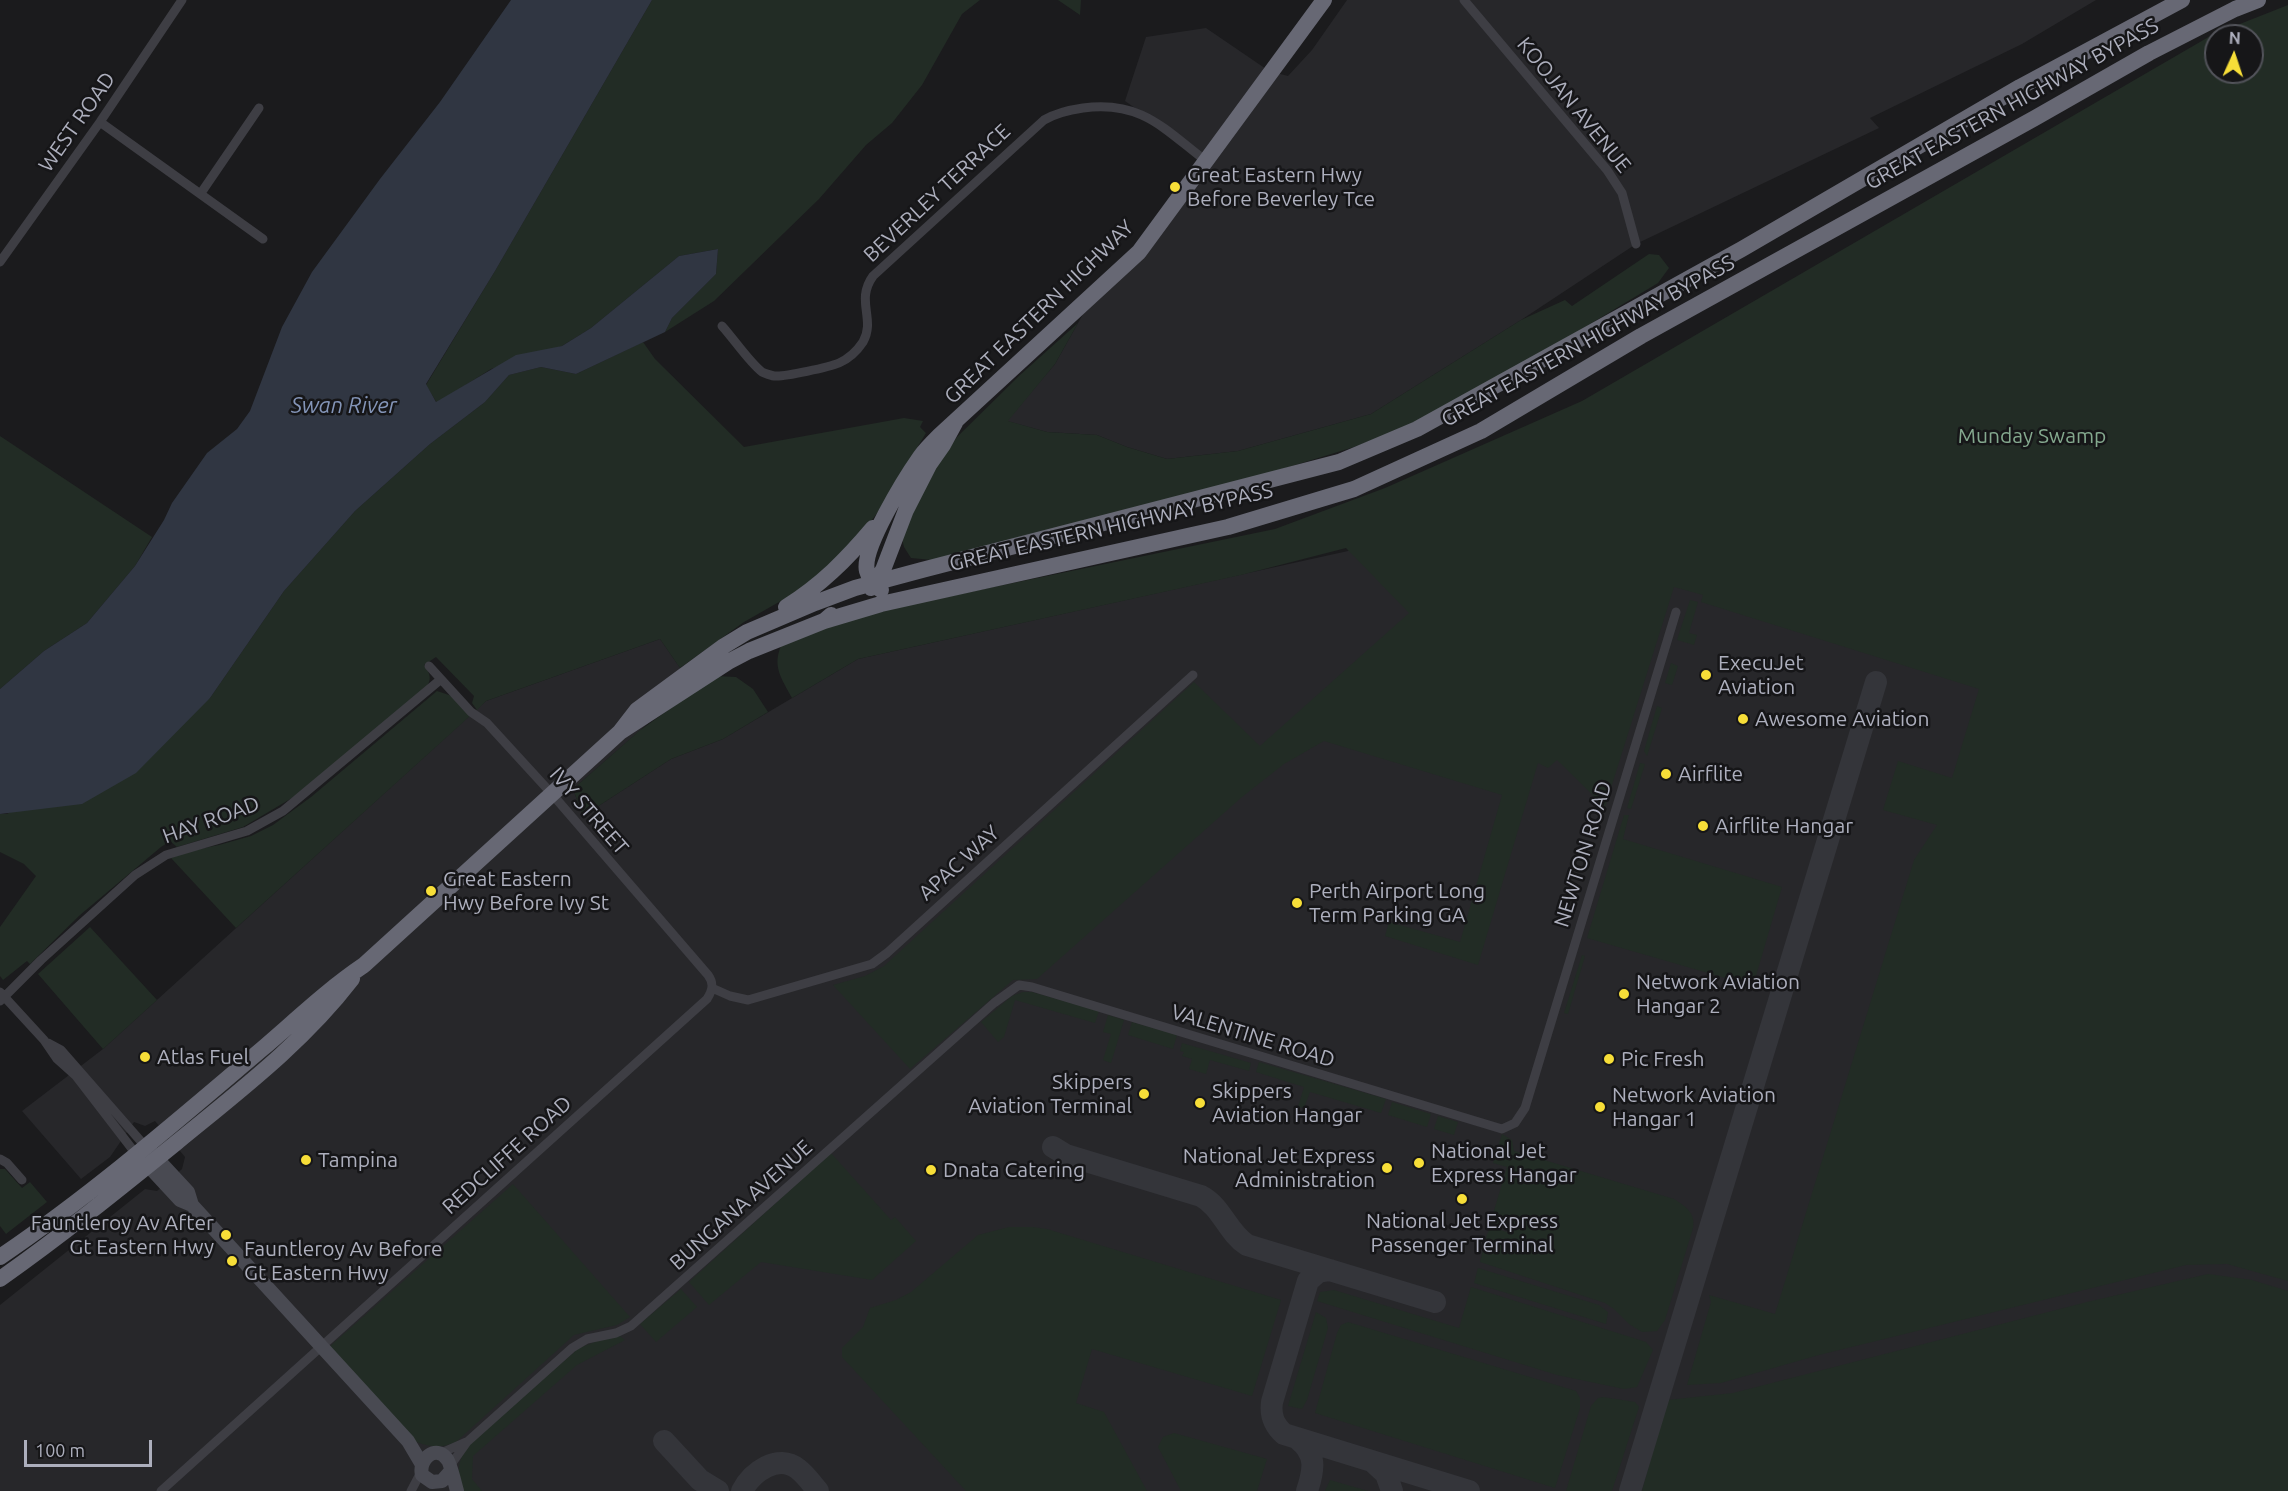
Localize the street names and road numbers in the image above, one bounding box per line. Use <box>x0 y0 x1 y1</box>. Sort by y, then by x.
street label: GREAT EASTERN HIGHWAY BYPASS <box>1861 13 2163 195</box>
street label: KOOJAN AVENUE <box>1512 32 1636 178</box>
street label: WEST ROAD <box>33 67 121 177</box>
street label: BEVERLEY TERRACE <box>859 119 1015 267</box>
street label: GREAT EASTERN HIGHWAY <box>939 215 1139 409</box>
street label: GREAT EASTERN HIGHWAY BYPASS <box>1437 250 1739 432</box>
street label: GREAT EASTERN HIGHWAY BYPASS <box>947 477 1275 577</box>
street label: IVY STREET <box>544 762 634 860</box>
street label: NEWTON ROAD <box>1549 778 1617 930</box>
street label: HAY ROAD <box>159 791 263 849</box>
street label: APAC WAY <box>913 820 1005 906</box>
street label: VALENTINE ROAD <box>1168 999 1338 1073</box>
street label: REDCLIFFE ROAD <box>437 1090 577 1220</box>
street label: BUNGANA AVENUE <box>665 1135 817 1275</box>

